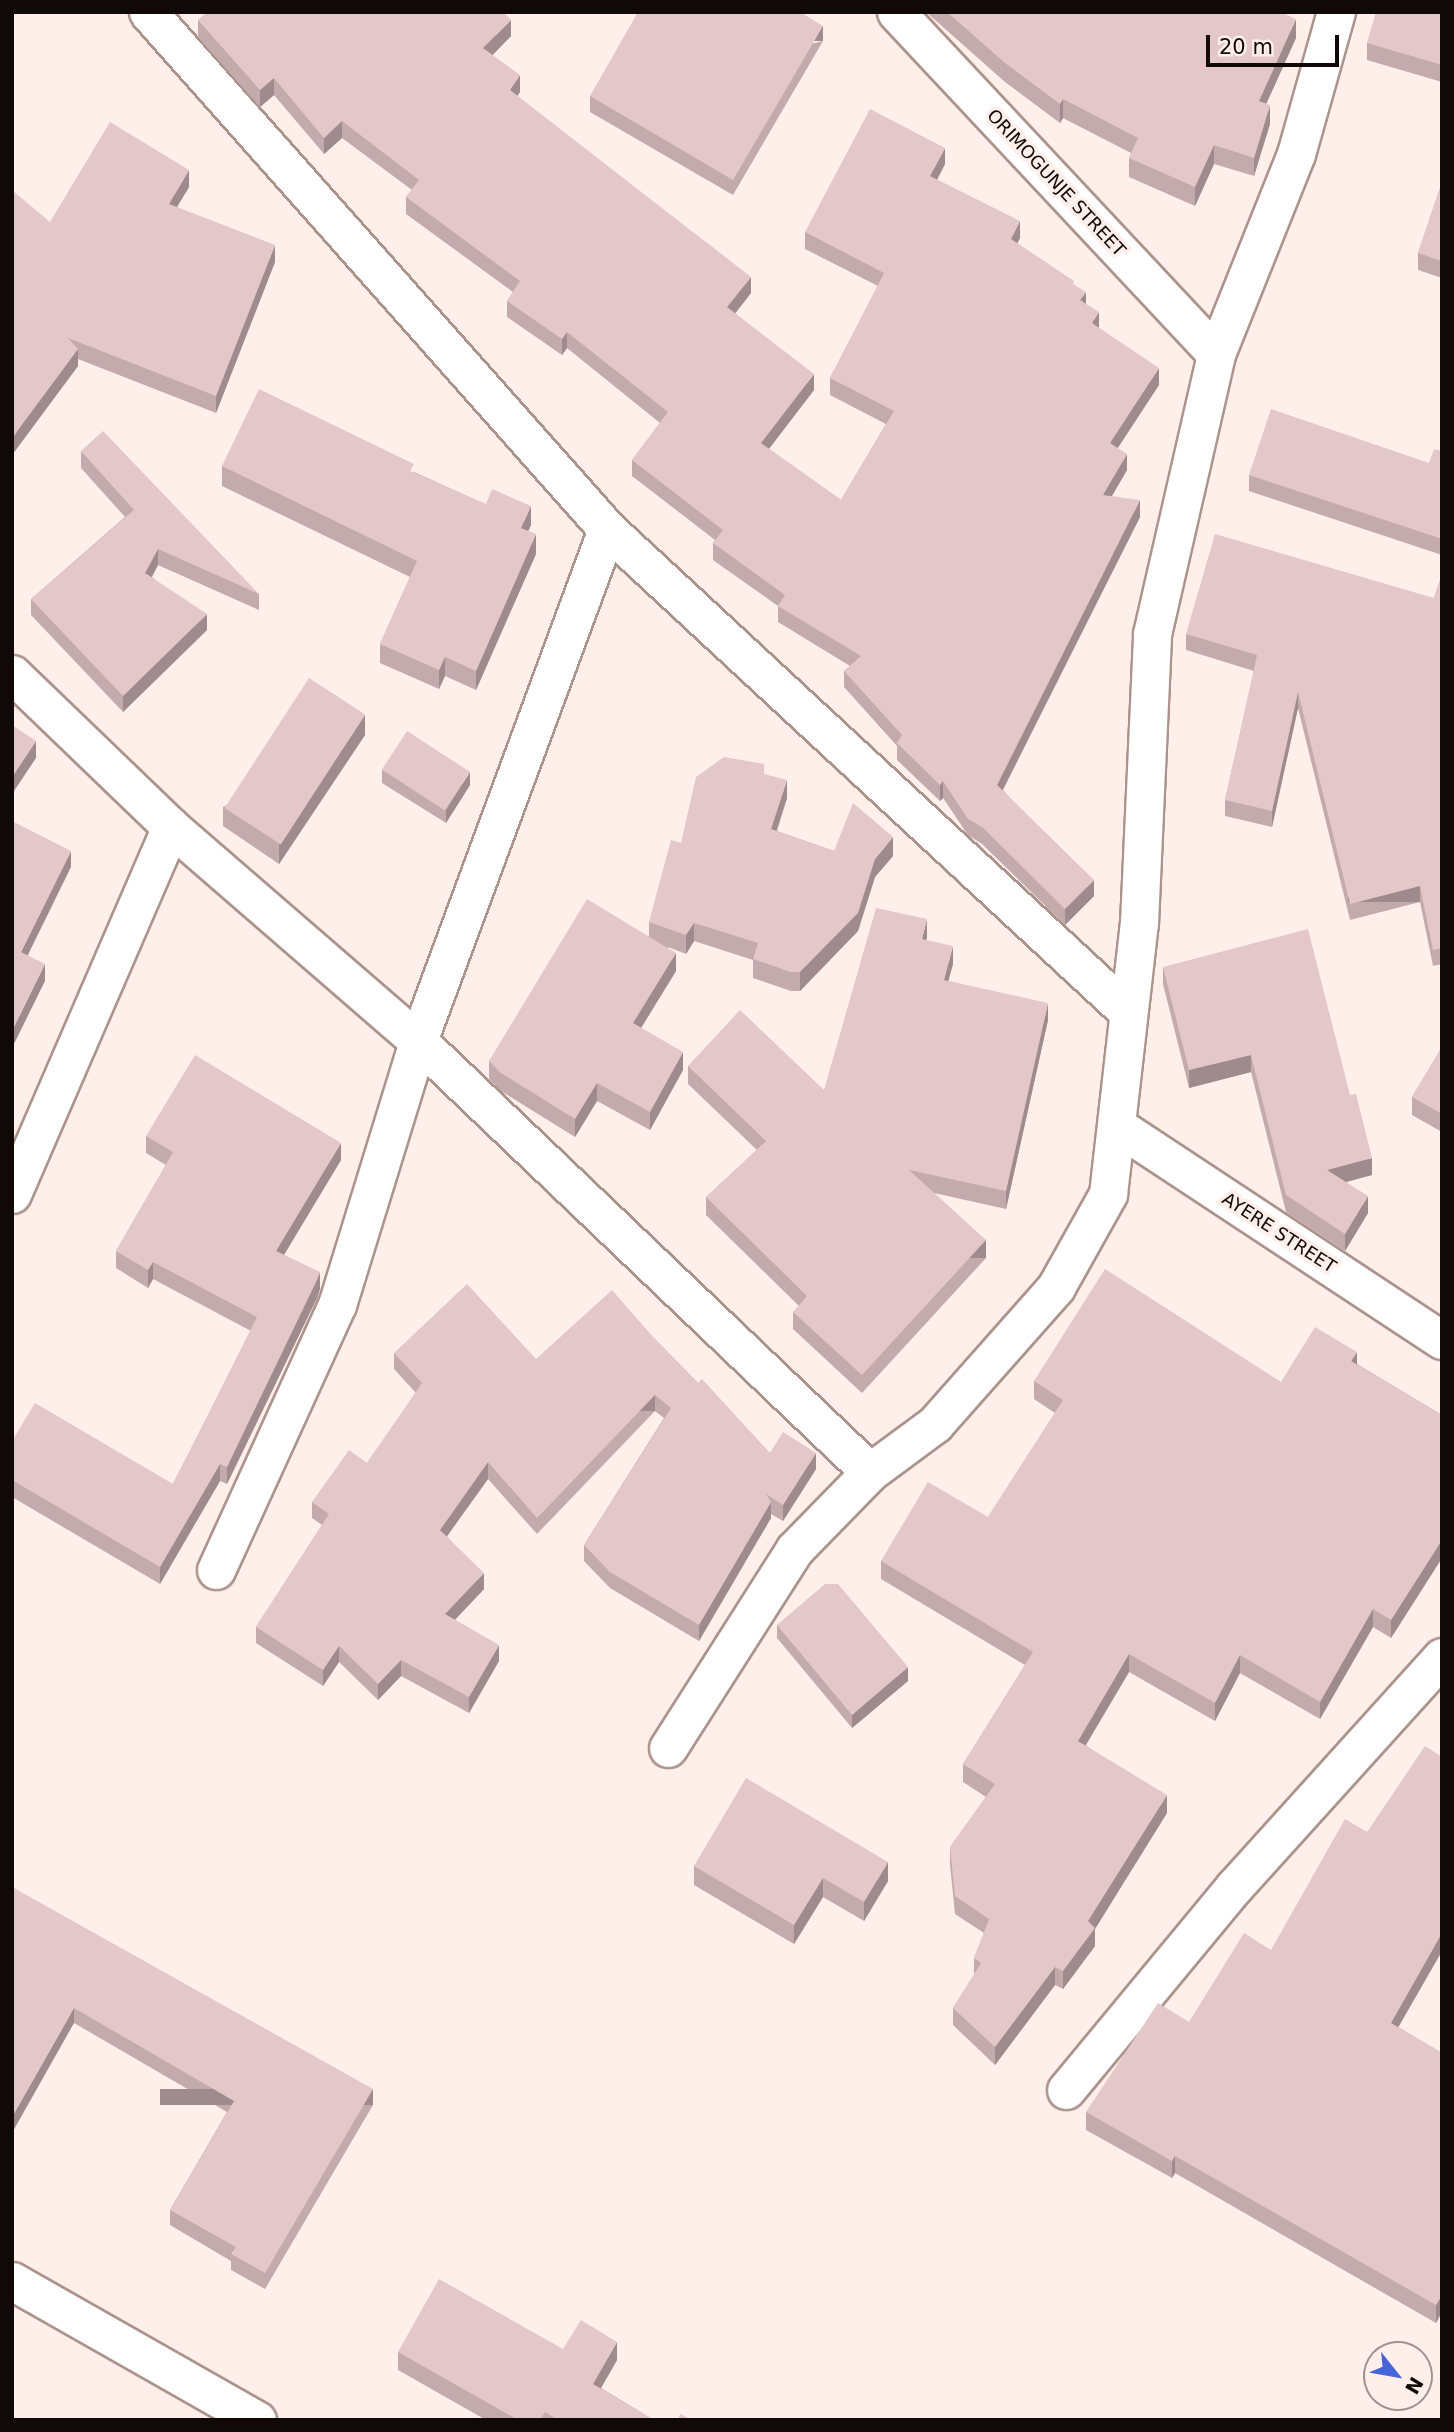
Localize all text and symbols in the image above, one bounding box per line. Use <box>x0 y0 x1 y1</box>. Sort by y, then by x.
scale bar <box>1209 21 1342 65</box>
text: 20 m <box>1219 35 1273 59</box>
street label: ORIMOGUNJE STREET <box>982 105 1130 261</box>
street label: AYERE STREET <box>1218 1188 1340 1278</box>
north arrow <box>1363 2341 1433 2411</box>
text: N <box>1401 2373 1428 2398</box>

